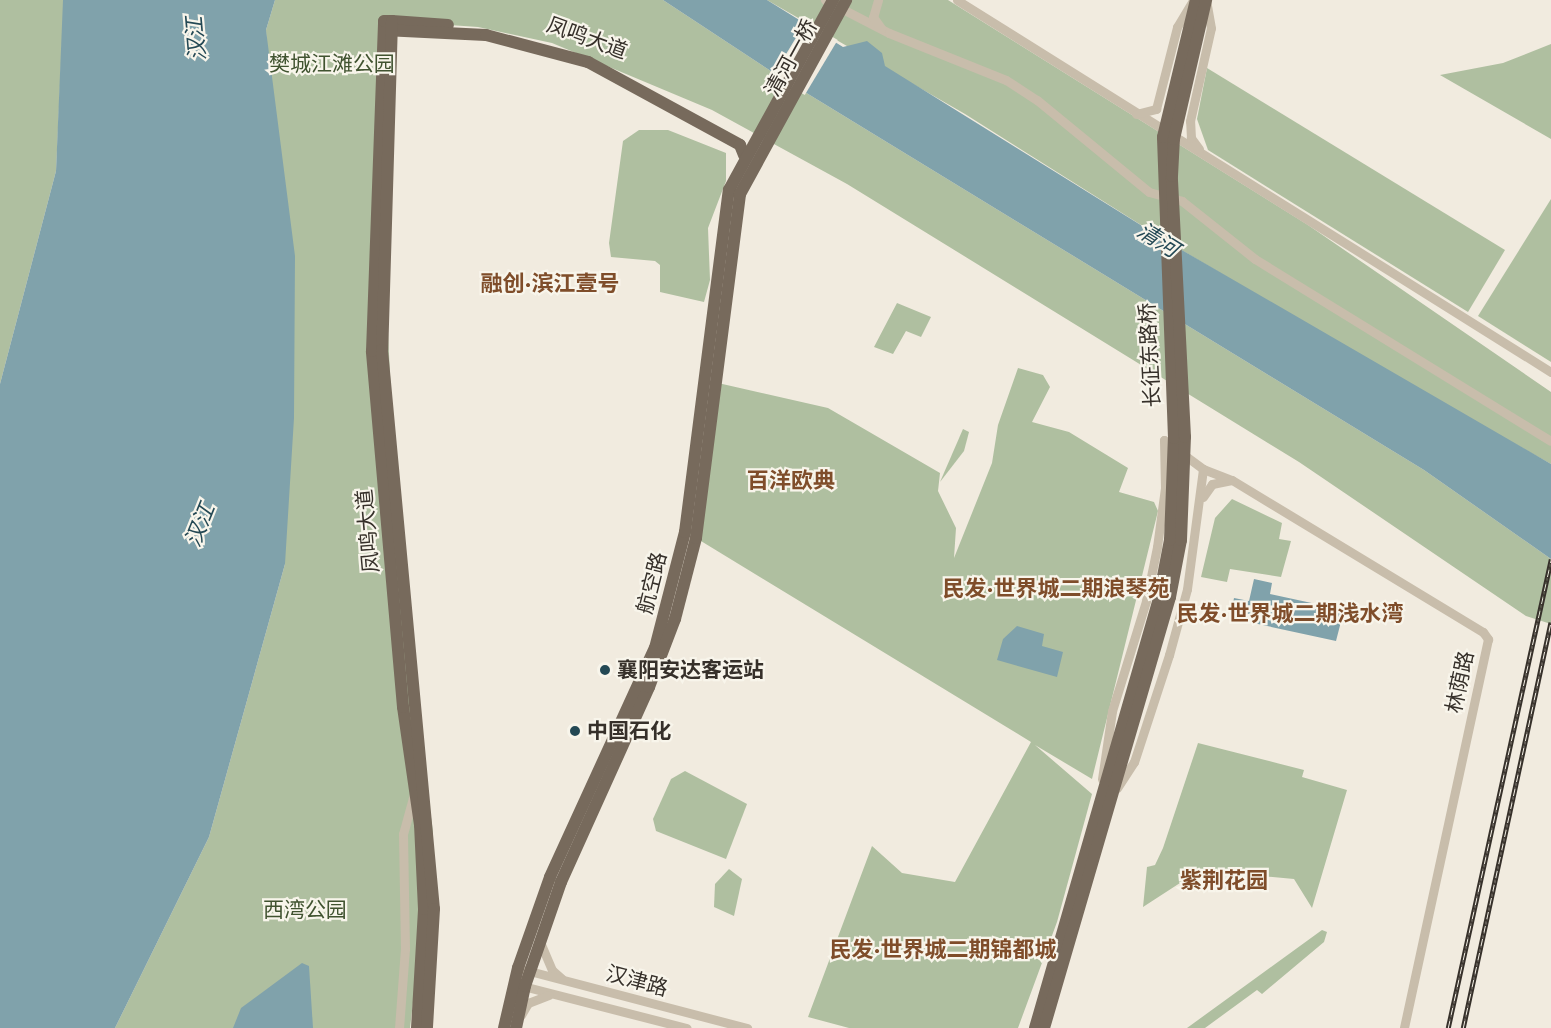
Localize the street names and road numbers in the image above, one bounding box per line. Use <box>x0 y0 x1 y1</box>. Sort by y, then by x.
street label: 凤鸣大道 <box>543 12 631 64</box>
street label: 清河一桥 <box>760 15 822 101</box>
street label: 长征东路桥 <box>1135 302 1165 408</box>
street label: 凤鸣大道 <box>352 488 384 574</box>
street label: 航空路 <box>632 549 672 617</box>
street label: 林荫路 <box>1441 649 1479 715</box>
street label: 汉津路 <box>603 961 671 1001</box>

